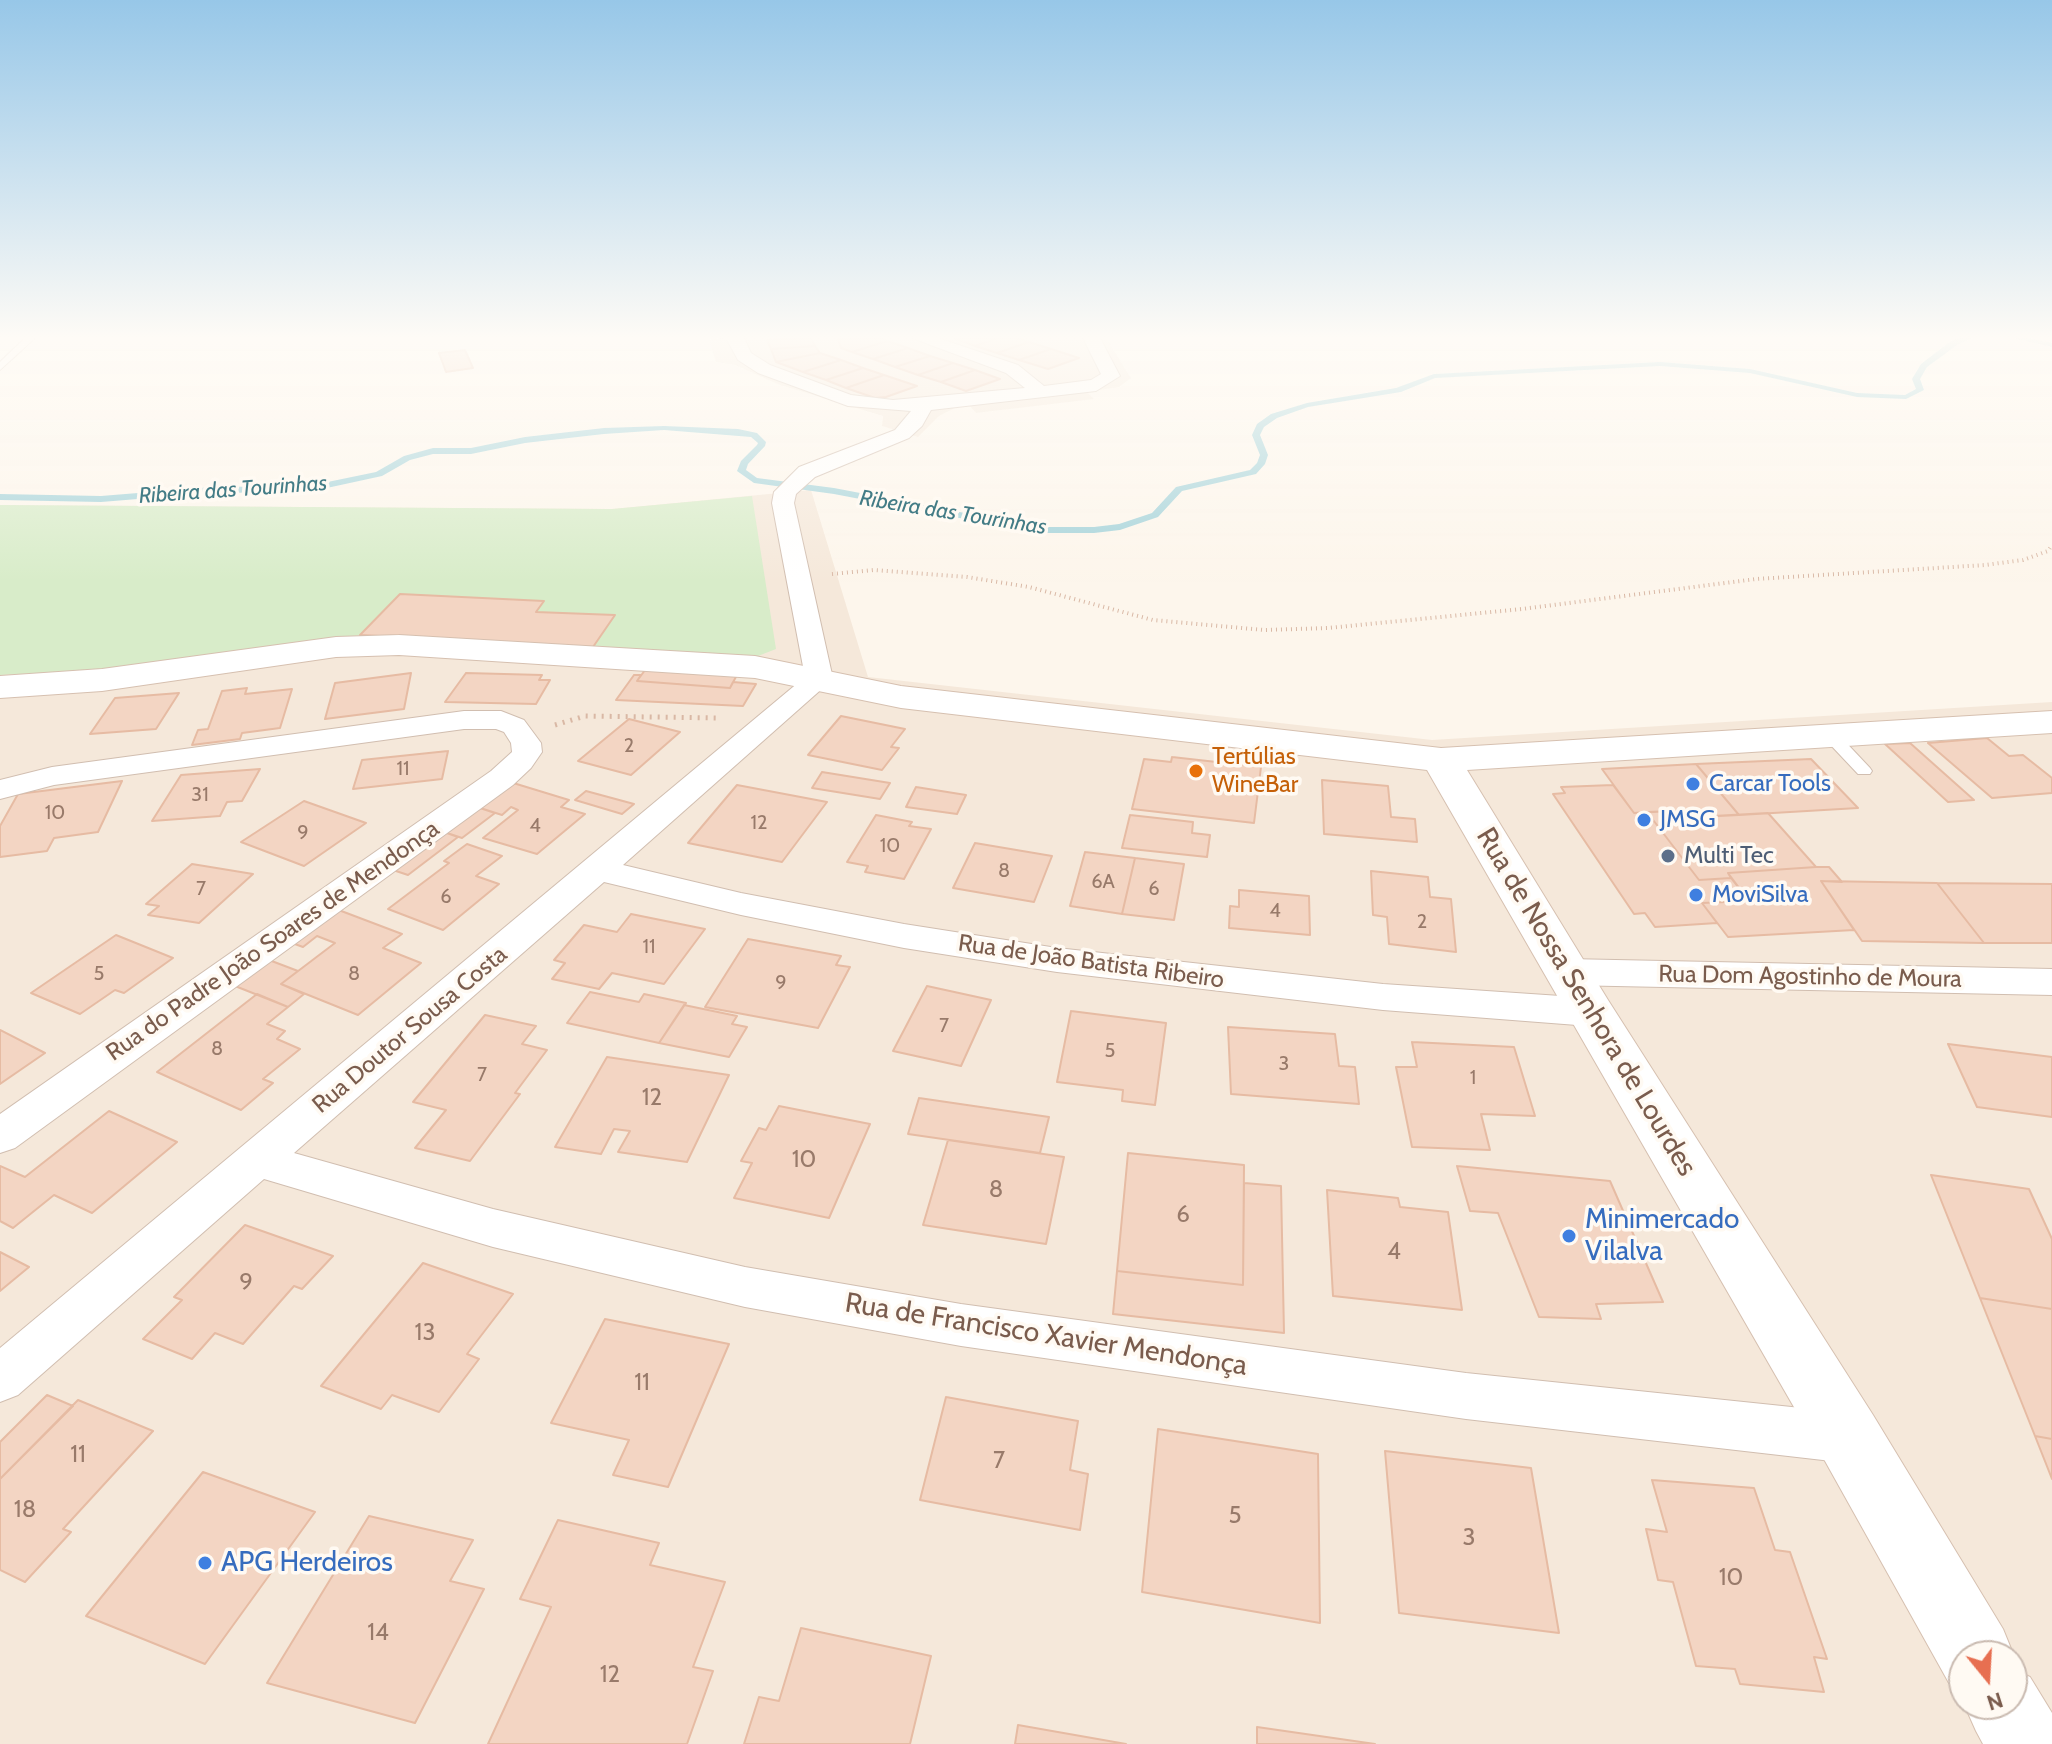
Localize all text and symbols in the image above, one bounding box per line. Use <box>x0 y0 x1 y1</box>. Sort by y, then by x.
water label: Ribeira das Tourinhas <box>138 470 328 510</box>
water label: Ribeira das Tourinhas <box>858 485 1048 541</box>
house number: 2 <box>624 734 634 758</box>
place label: Tertúlias WineBar <box>1212 743 1298 799</box>
house number: 11 <box>396 757 410 781</box>
marker: Tertúlias WineBar <box>1187 762 1205 780</box>
place label: Carcar Tools <box>1709 770 1831 798</box>
marker: Carcar Tools <box>1684 775 1702 793</box>
house number: 31 <box>191 783 209 807</box>
house number: 10 <box>45 801 65 825</box>
place label: JMSG <box>1660 806 1716 834</box>
house number: 12 <box>751 811 767 835</box>
marker: JMSG <box>1635 811 1653 829</box>
house number: 4 <box>529 814 541 838</box>
street label: Rua do Padre João Soares de Mendonça <box>101 815 445 1067</box>
house number: 9 <box>297 821 309 845</box>
street label: Rua de Nossa Senhora de Lourdes <box>1469 822 1703 1182</box>
house number: 10 <box>880 834 900 858</box>
place label: Multi Tec <box>1684 842 1774 870</box>
marker: Multi Tec <box>1659 847 1677 865</box>
house number: 8 <box>998 859 1010 883</box>
house number: 6A <box>1091 870 1115 894</box>
house number: 7 <box>196 877 206 901</box>
house number: 6 <box>1148 877 1160 901</box>
place label: MoviSilva <box>1712 881 1808 909</box>
house number: 6 <box>440 885 452 909</box>
marker: MoviSilva <box>1687 886 1705 904</box>
house number: 4 <box>1269 899 1281 923</box>
house number: 2 <box>1417 910 1427 934</box>
street label: Rua de João Batista Ribeiro <box>956 929 1226 995</box>
house number: 11 <box>642 935 656 959</box>
street label: Rua Doutor Sousa Costa <box>307 940 513 1120</box>
street label: Rua Dom Agostinho de Moura <box>1658 960 1962 994</box>
house number: 5 <box>94 962 104 986</box>
house number: 8 <box>348 962 360 986</box>
house number: 9 <box>775 971 787 995</box>
house number: 7 <box>939 1014 949 1038</box>
house number: 8 <box>211 1037 223 1061</box>
house number: 5 <box>1105 1039 1115 1063</box>
house number: 3 <box>1279 1052 1289 1076</box>
house number: 7 <box>477 1063 487 1087</box>
house number: 1 <box>1470 1066 1476 1090</box>
house number: 12 <box>642 1084 662 1112</box>
house number: 10 <box>792 1146 816 1174</box>
house number: 8 <box>989 1176 1003 1204</box>
house number: 6 <box>1176 1201 1190 1229</box>
place label: Minimercado Vilalva <box>1585 1203 1739 1269</box>
marker: Minimercado Vilalva <box>1560 1227 1578 1245</box>
house number: 4 <box>1387 1238 1401 1266</box>
house number: 9 <box>239 1269 253 1297</box>
street label: Rua de Francisco Xavier Mendonça <box>843 1287 1249 1383</box>
house number: 13 <box>415 1319 435 1347</box>
house number: 11 <box>634 1369 650 1397</box>
house number: 11 <box>70 1441 86 1469</box>
house number: 7 <box>993 1447 1005 1475</box>
house number: 18 <box>14 1496 36 1524</box>
house number: 5 <box>1229 1502 1241 1530</box>
house number: 3 <box>1463 1524 1475 1552</box>
place label: APG Herdeiros <box>221 1546 393 1580</box>
marker: APG Herdeiros <box>196 1554 214 1572</box>
house number: 10 <box>1719 1564 1743 1592</box>
house number: 14 <box>367 1619 389 1647</box>
north arrow <box>1948 1640 2028 1720</box>
house number: 12 <box>600 1661 620 1689</box>
text: N <box>1983 1686 2007 1717</box>

